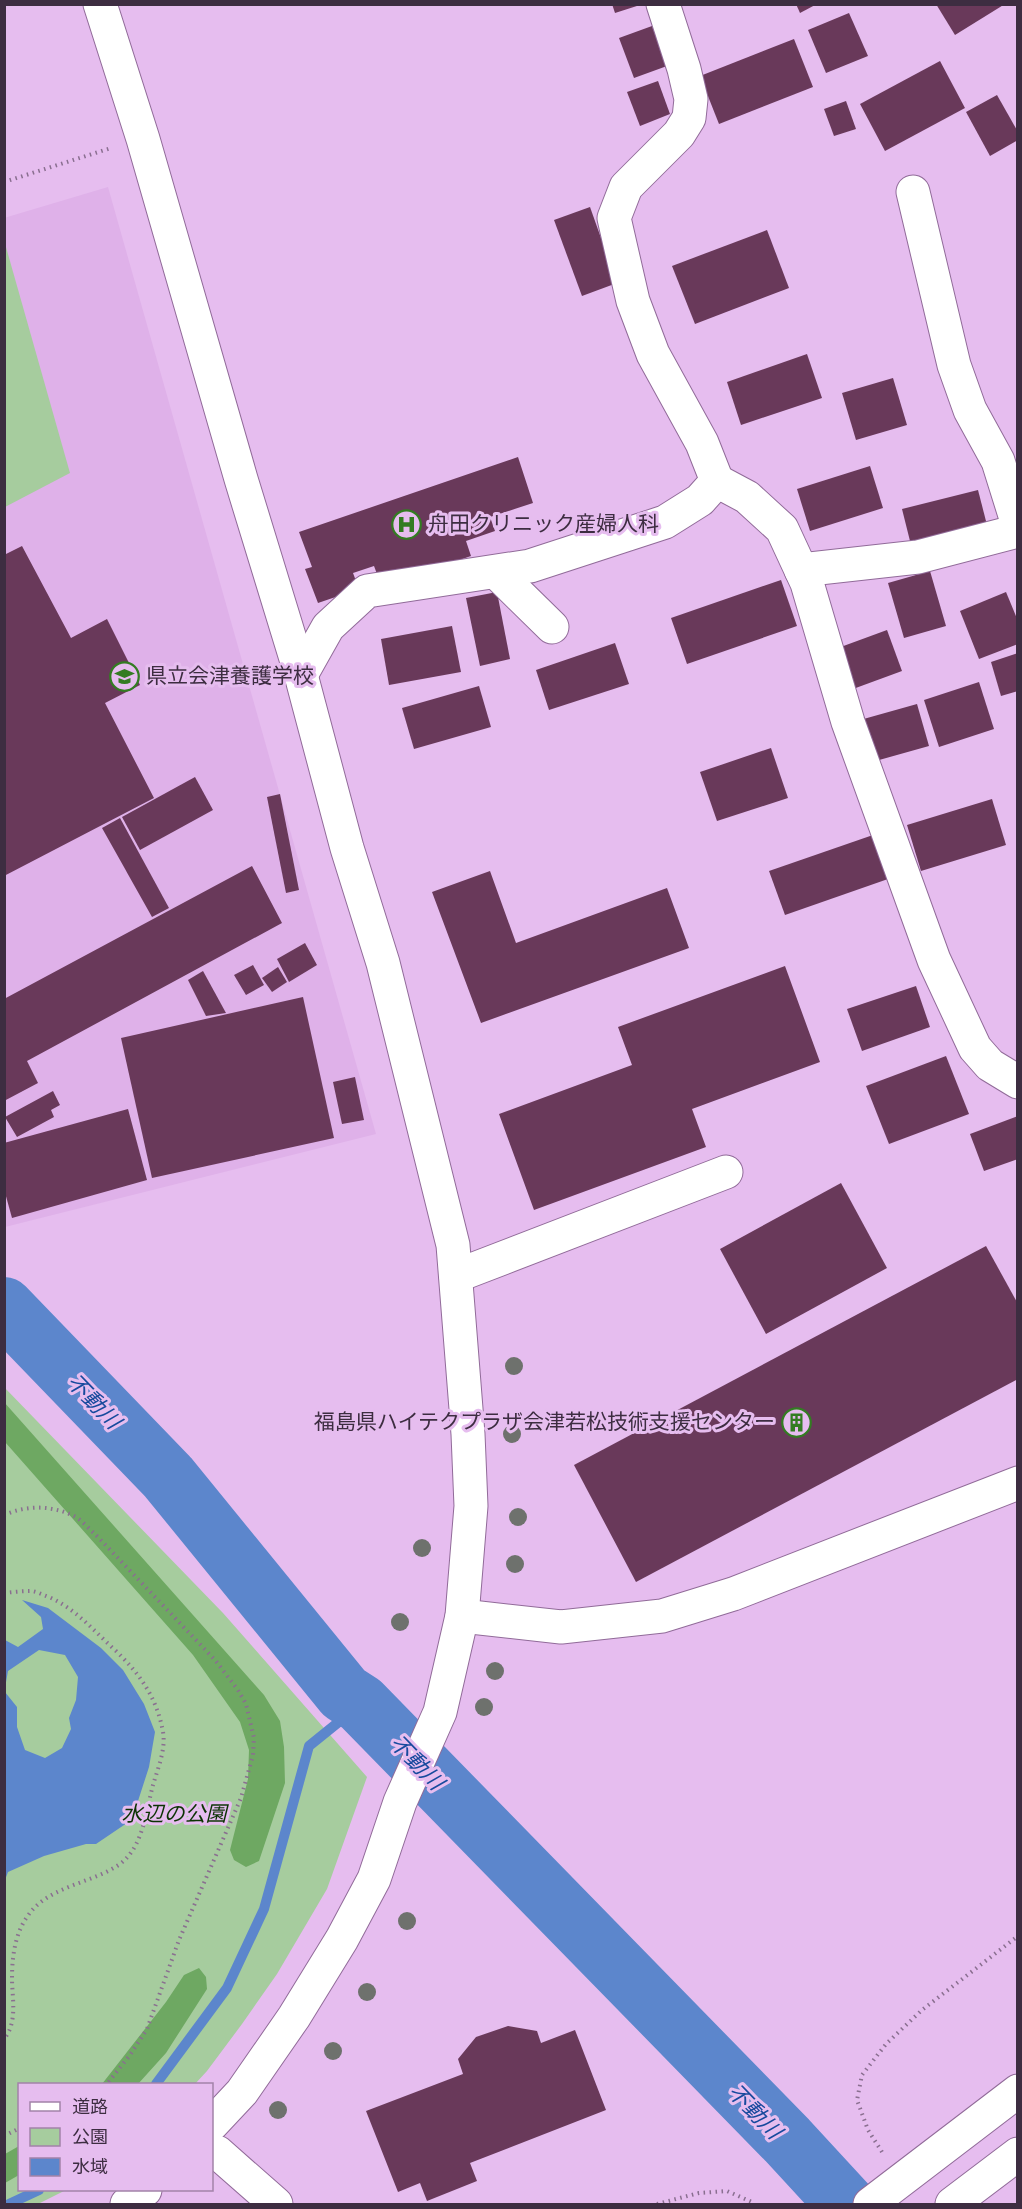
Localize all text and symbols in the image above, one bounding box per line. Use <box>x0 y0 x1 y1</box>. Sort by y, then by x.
hospital icon: 舟田クリニック産婦人科 <box>391 508 423 540</box>
place label: 舟田クリニック産婦人科 <box>428 511 659 537</box>
school or university icon: 県立会津養護学校 <box>109 660 141 692</box>
place label: 県立会津養護学校 <box>146 663 314 689</box>
water label: 不動川 <box>61 1368 128 1436</box>
building icon: 福島県ハイテクプラザ会津若松技術支援センター <box>780 1406 812 1438</box>
place label: 福島県ハイテクプラザ会津若松技術支援センター <box>314 1409 775 1435</box>
water label: 不動川 <box>384 1729 451 1797</box>
park label: 水辺の公園 <box>122 1801 229 1827</box>
water label: 不動川 <box>722 2078 789 2146</box>
legend <box>18 2083 213 2191</box>
text: 道路 <box>72 2096 108 2118</box>
text: 公園 <box>72 2126 108 2148</box>
text: 水域 <box>72 2156 108 2178</box>

